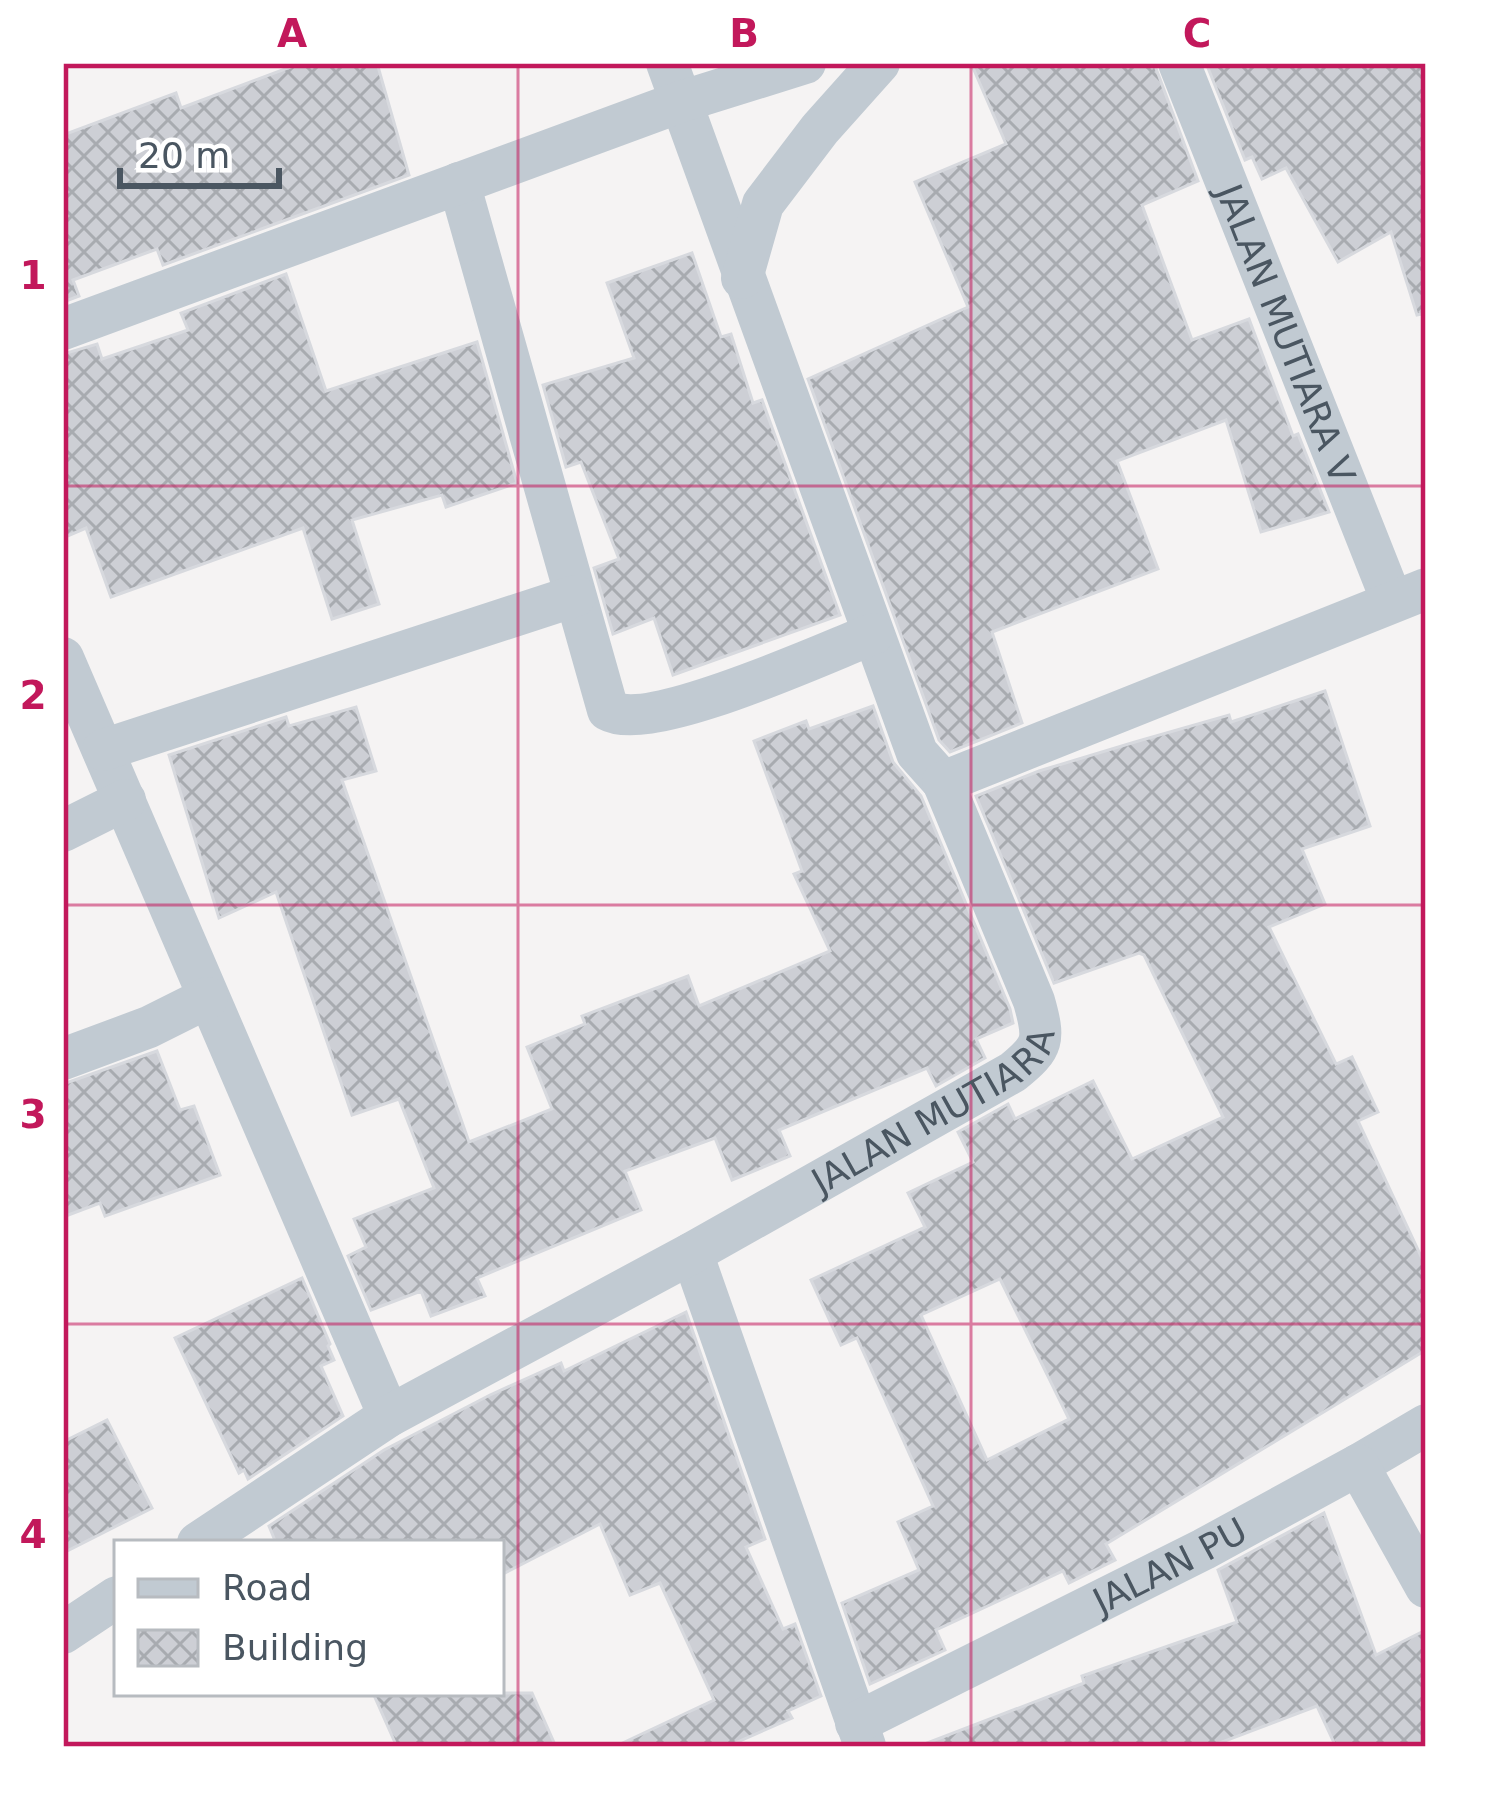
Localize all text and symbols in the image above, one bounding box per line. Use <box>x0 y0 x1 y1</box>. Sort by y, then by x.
text: A <box>277 11 307 56</box>
text: B <box>729 11 759 56</box>
text: C <box>1183 11 1211 56</box>
scale bar <box>120 114 279 188</box>
text: 20 m <box>138 135 230 176</box>
street label: JALAN MUTIARA V <box>1207 177 1363 489</box>
text: 1 <box>19 253 47 298</box>
text: 2 <box>19 673 47 718</box>
street label: JALAN MUTIARA <box>803 1024 1063 1203</box>
text: 3 <box>19 1092 47 1137</box>
street label: JALAN PU <box>1085 1510 1254 1623</box>
text: 4 <box>19 1512 47 1557</box>
legend <box>114 1540 504 1696</box>
text: Road <box>222 1567 312 1608</box>
text: Building <box>222 1627 368 1668</box>

